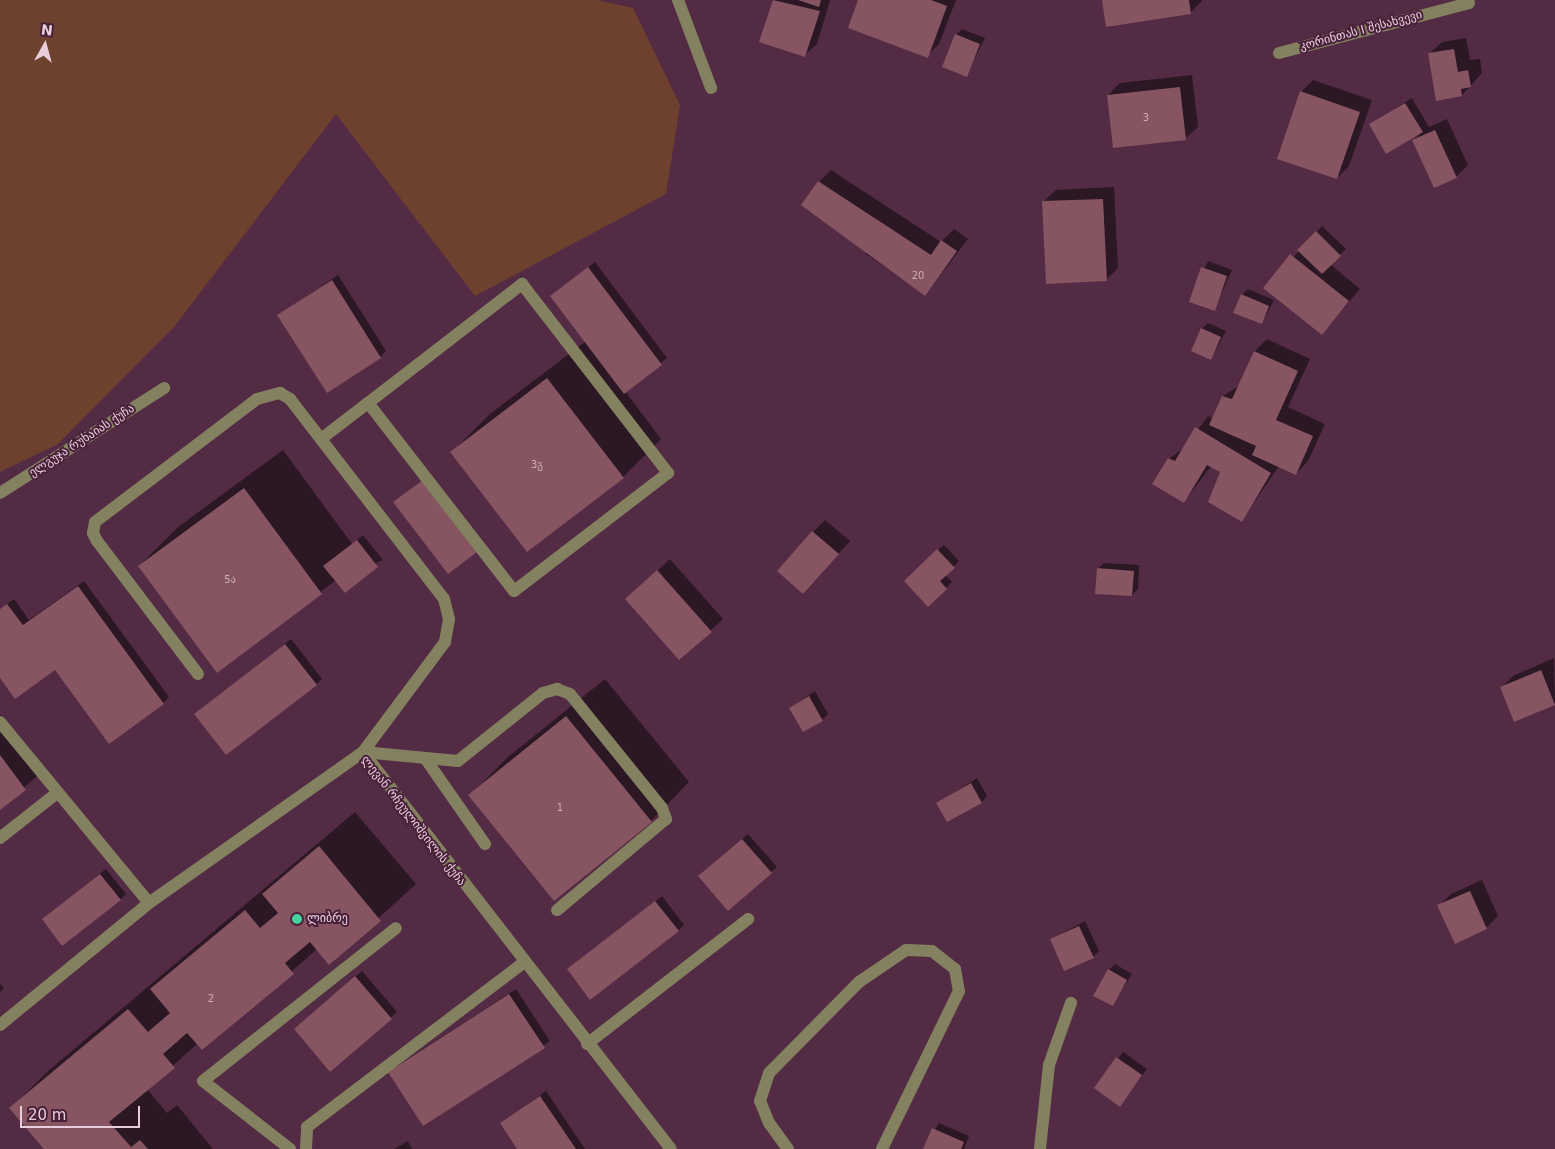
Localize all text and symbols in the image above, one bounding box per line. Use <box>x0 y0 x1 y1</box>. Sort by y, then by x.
street label: კორინთას I შესახვევი <box>1298 8 1424 54</box>
north arrow <box>20 20 70 70</box>
text: N <box>40 21 54 39</box>
house number: 3 <box>1143 112 1149 124</box>
house number: 20 <box>912 270 924 282</box>
street label: ელგუჯა რუხაიას ქუჩა <box>27 402 137 480</box>
house number: 3გ <box>531 459 543 471</box>
house number: 5ა <box>224 574 236 586</box>
street label: ლევან რჩეულიშვილის ქუჩა <box>358 753 468 889</box>
house number: 1 <box>557 802 563 814</box>
place label: ლიბრე <box>307 912 348 926</box>
marker: ლიბრე <box>291 913 303 925</box>
house number: 2 <box>208 993 214 1005</box>
scale bar <box>22 1096 142 1128</box>
text: 20 m <box>28 1106 66 1124</box>

